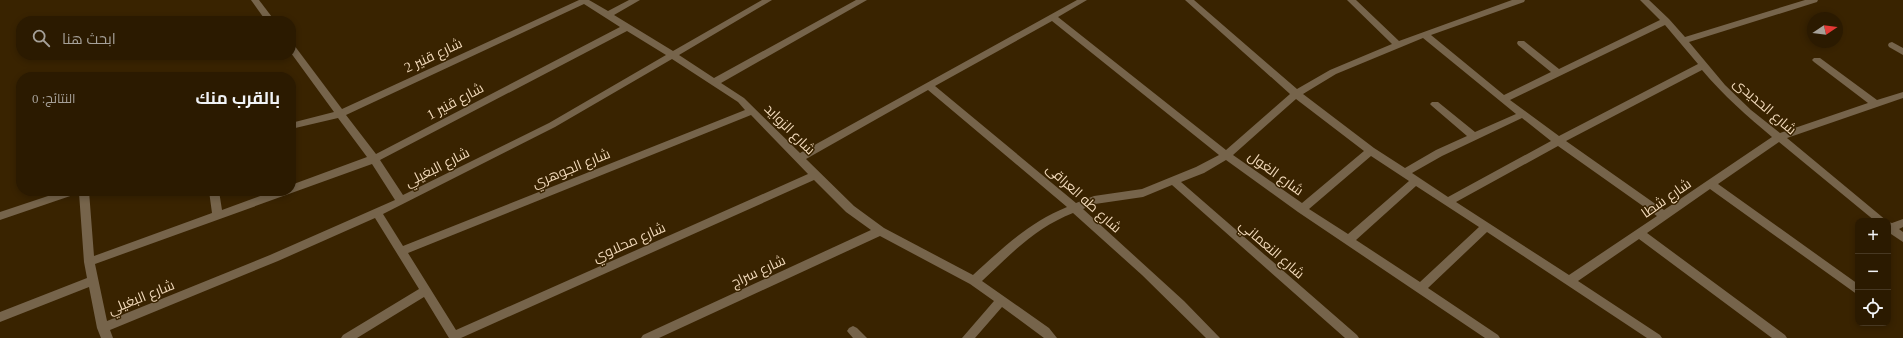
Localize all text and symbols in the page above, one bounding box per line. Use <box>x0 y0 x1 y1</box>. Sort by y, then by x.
north arrow <box>1807 12 1843 48</box>
search box <box>16 16 296 60</box>
icon: search <box>30 27 52 49</box>
text: ابحث هنا <box>62 31 116 47</box>
street label: شارع قنير 2 <box>402 36 465 76</box>
street label: شارع الحديدى <box>1730 75 1799 138</box>
street label: شارع قنير 1 <box>424 80 487 124</box>
text: بالقرب منك <box>196 89 280 108</box>
text: النتائج: 0 <box>32 91 76 106</box>
street label: شارع الزوايد <box>761 101 818 158</box>
street label: شارع البغيلي <box>403 145 474 194</box>
street label: شارع الجوهري <box>530 146 614 195</box>
street label: شارع الغول <box>1245 148 1306 199</box>
street label: شارع طه العراقى <box>1043 161 1124 237</box>
street label: شارع شطا <box>1639 176 1694 222</box>
street label: شارع النعماني <box>1234 217 1307 285</box>
map controls <box>1855 218 1891 326</box>
button: + <box>1855 218 1891 254</box>
street label: شارع محلاوي <box>591 220 669 269</box>
street label: شارع سراج <box>729 252 788 291</box>
button: − <box>1855 254 1891 290</box>
street label: شارع البغيلي <box>106 277 178 321</box>
button: locate <box>1855 290 1891 326</box>

